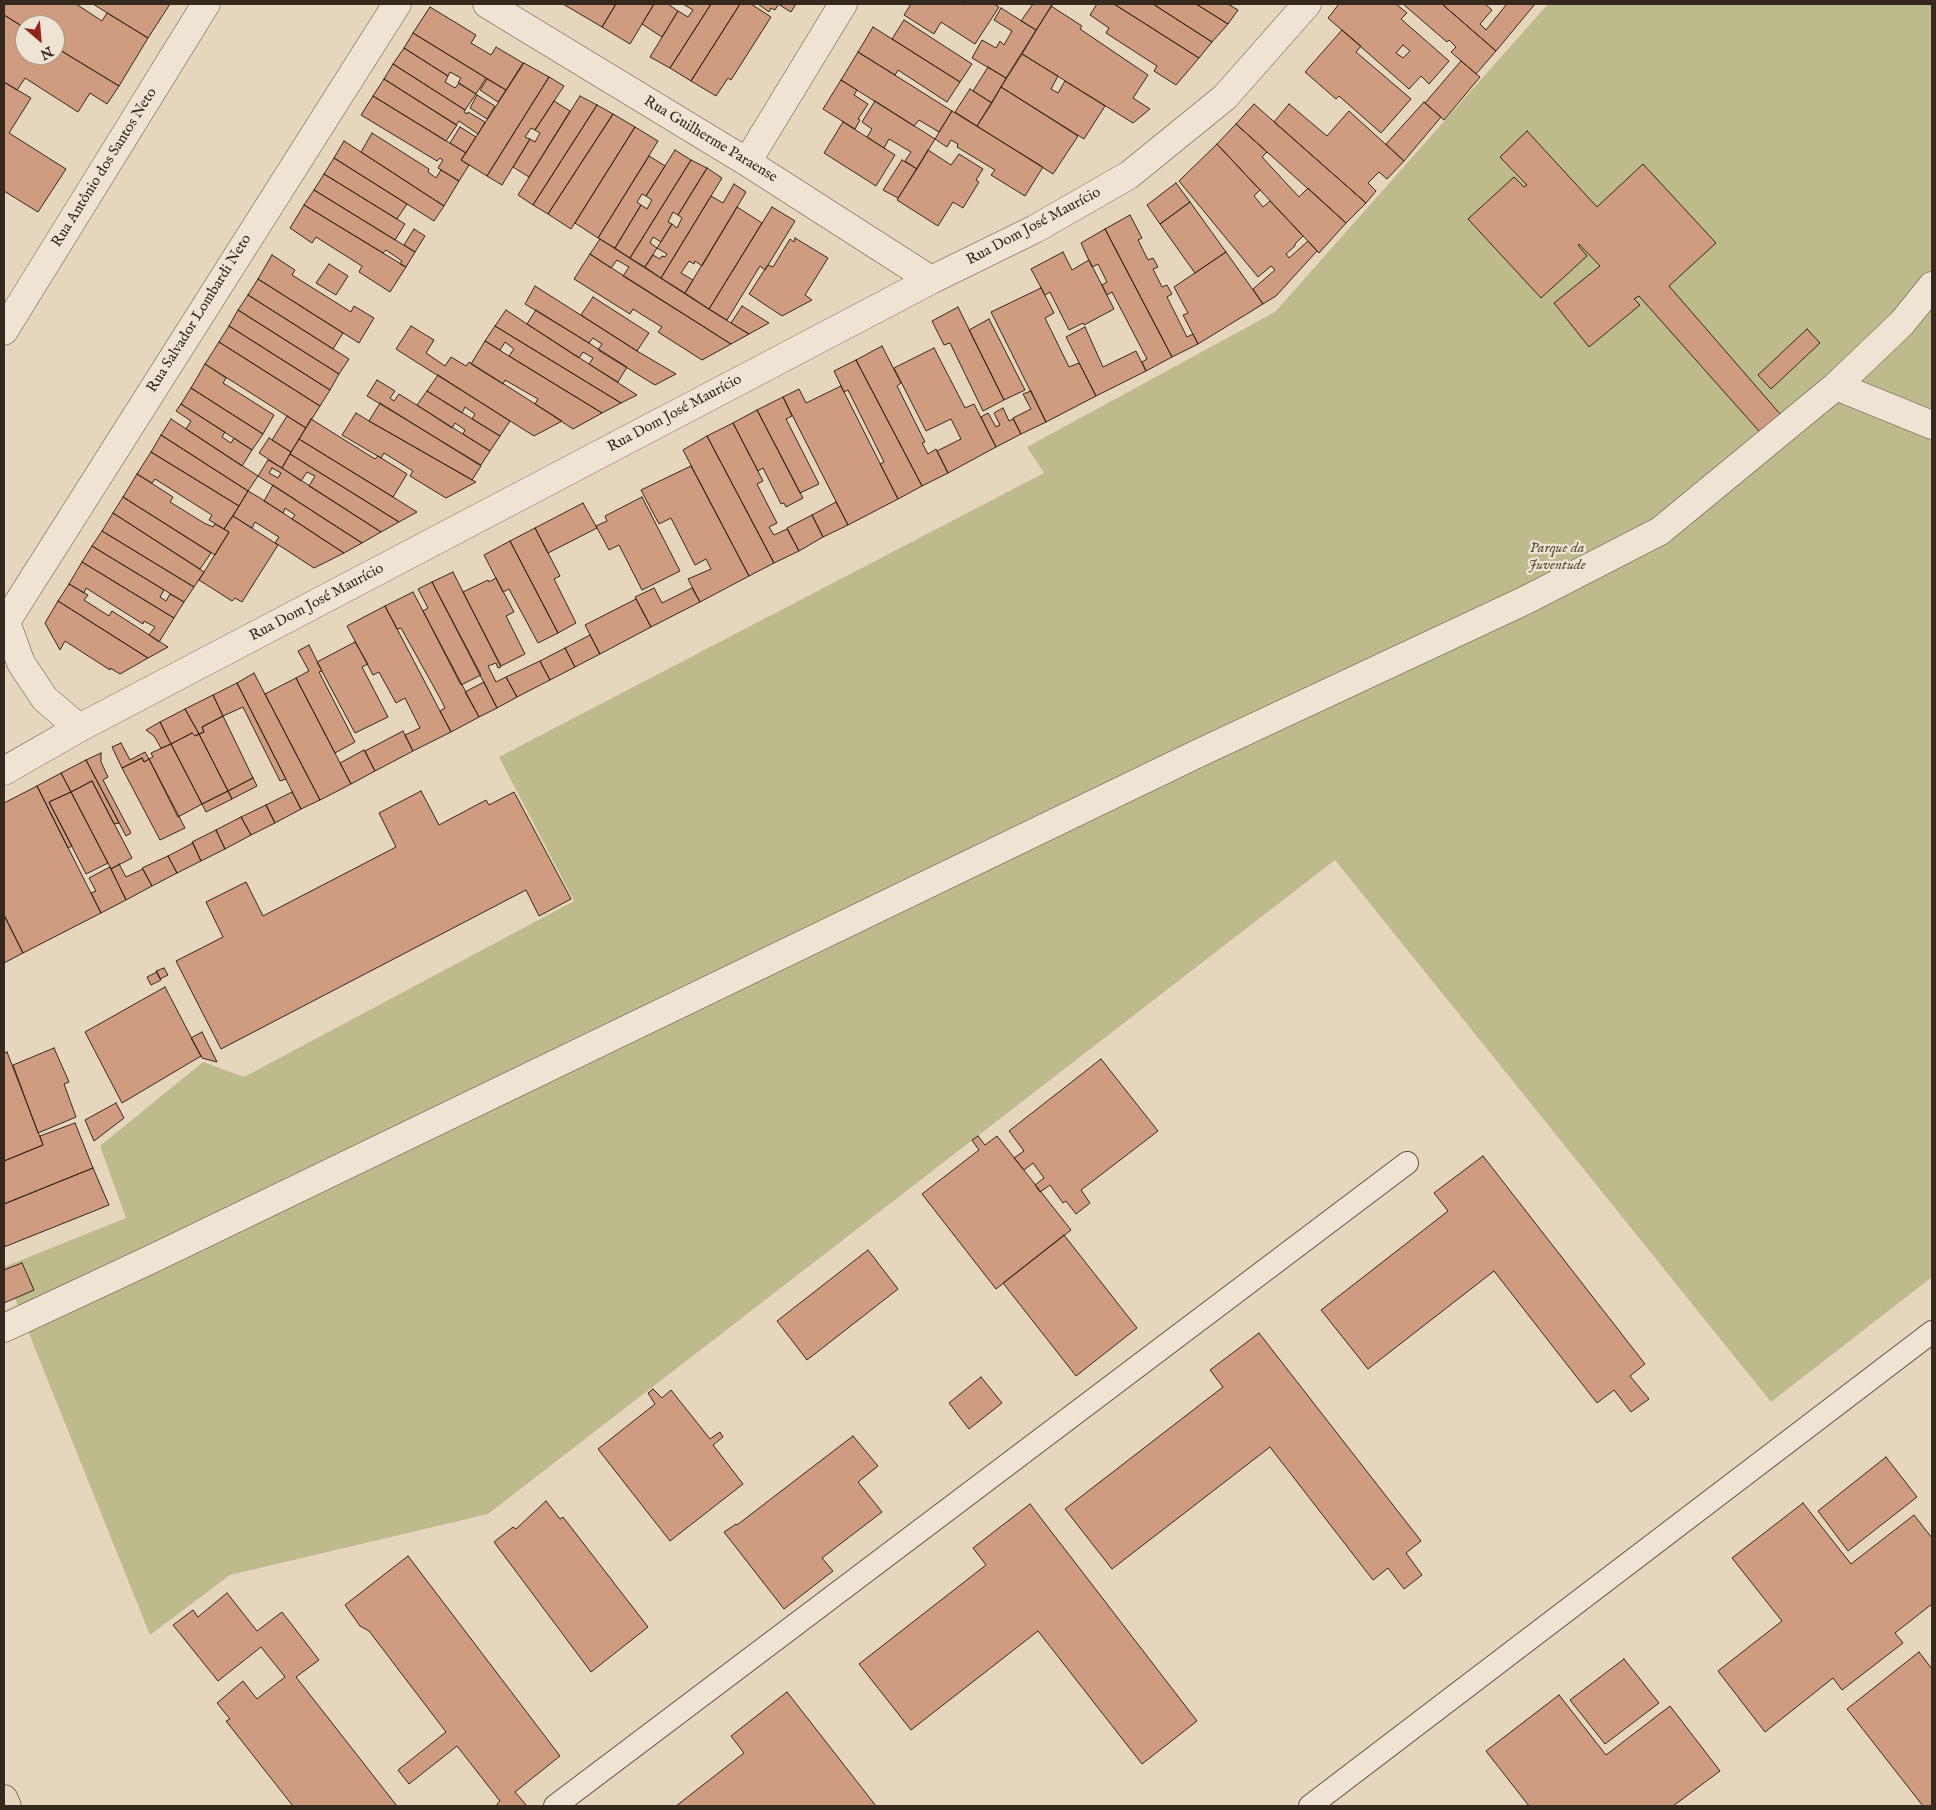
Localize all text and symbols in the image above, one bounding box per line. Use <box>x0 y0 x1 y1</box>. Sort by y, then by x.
north arrow <box>15 15 65 65</box>
text: N <box>37 42 56 63</box>
street label: Rua Antônio dos Santos Neto <box>48 85 162 251</box>
street label: Rua Guilherme Paraense <box>640 93 780 187</box>
street label: Rua Dom José Maurício <box>964 184 1104 270</box>
street label: Rua Salvador Lombardi Neto <box>144 232 256 396</box>
street label: Rua Dom José Maurício <box>605 371 745 457</box>
park label: Parque da Juventude <box>1528 540 1586 575</box>
street label: Rua Dom José Maurício <box>247 560 387 646</box>

